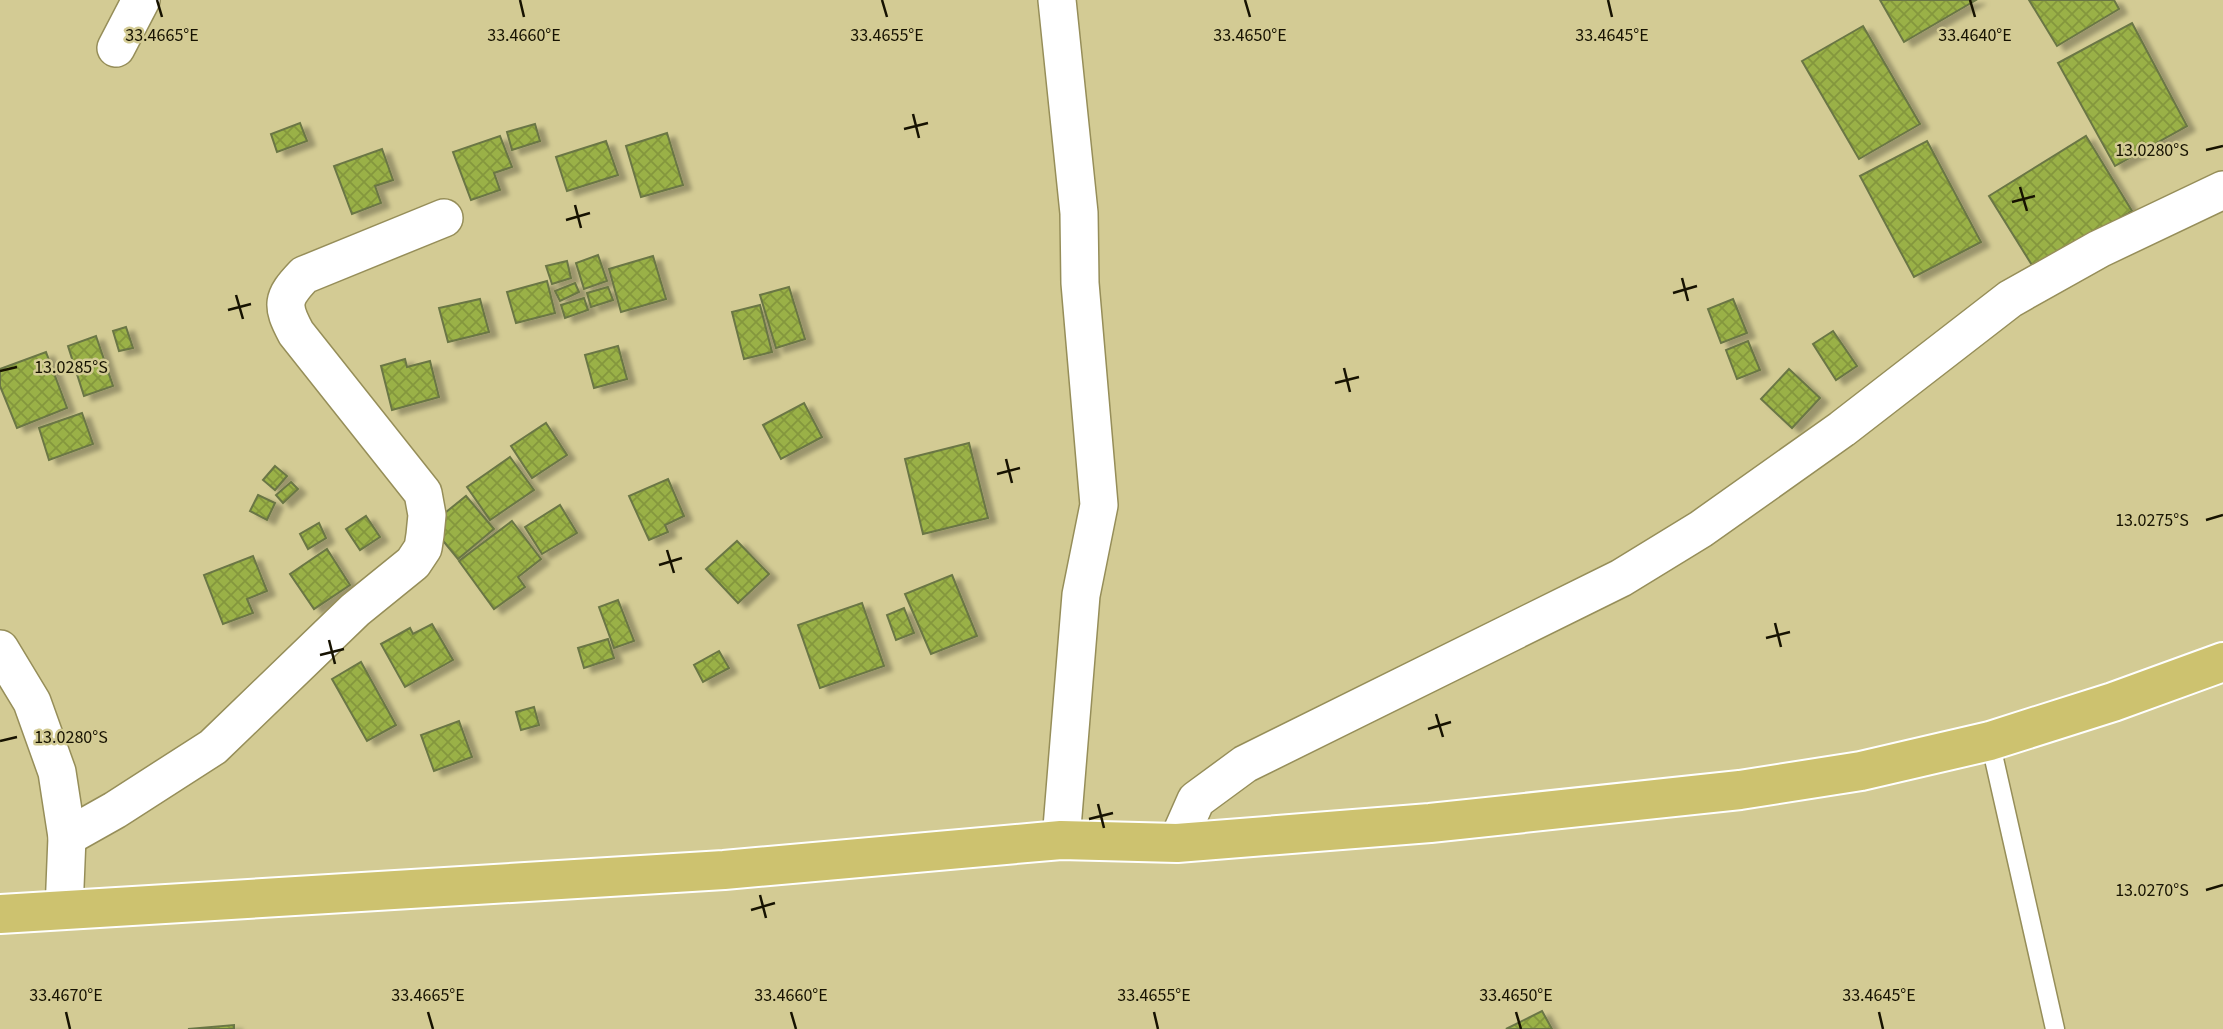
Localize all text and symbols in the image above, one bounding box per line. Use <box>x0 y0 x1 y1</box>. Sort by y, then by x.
text: 33.4665°E <box>125 23 199 48</box>
text: 33.4660°E <box>487 23 561 48</box>
text: 33.4655°E <box>850 23 924 48</box>
text: 33.4650°E <box>1213 23 1287 48</box>
text: 33.4645°E <box>1575 23 1649 48</box>
text: 33.4640°E <box>1938 23 2012 48</box>
text: 13.0280°S <box>2115 138 2189 163</box>
text: 13.0285°S <box>34 355 108 380</box>
text: 13.0275°S <box>2115 508 2189 533</box>
text: 13.0280°S <box>34 725 108 750</box>
text: 13.0270°S <box>2115 878 2189 903</box>
text: 33.4670°E <box>29 983 103 1008</box>
text: 33.4665°E <box>391 983 465 1008</box>
text: 33.4660°E <box>754 983 828 1008</box>
text: 33.4655°E <box>1117 983 1191 1008</box>
text: 33.4650°E <box>1479 983 1553 1008</box>
text: 33.4645°E <box>1842 983 1916 1008</box>

